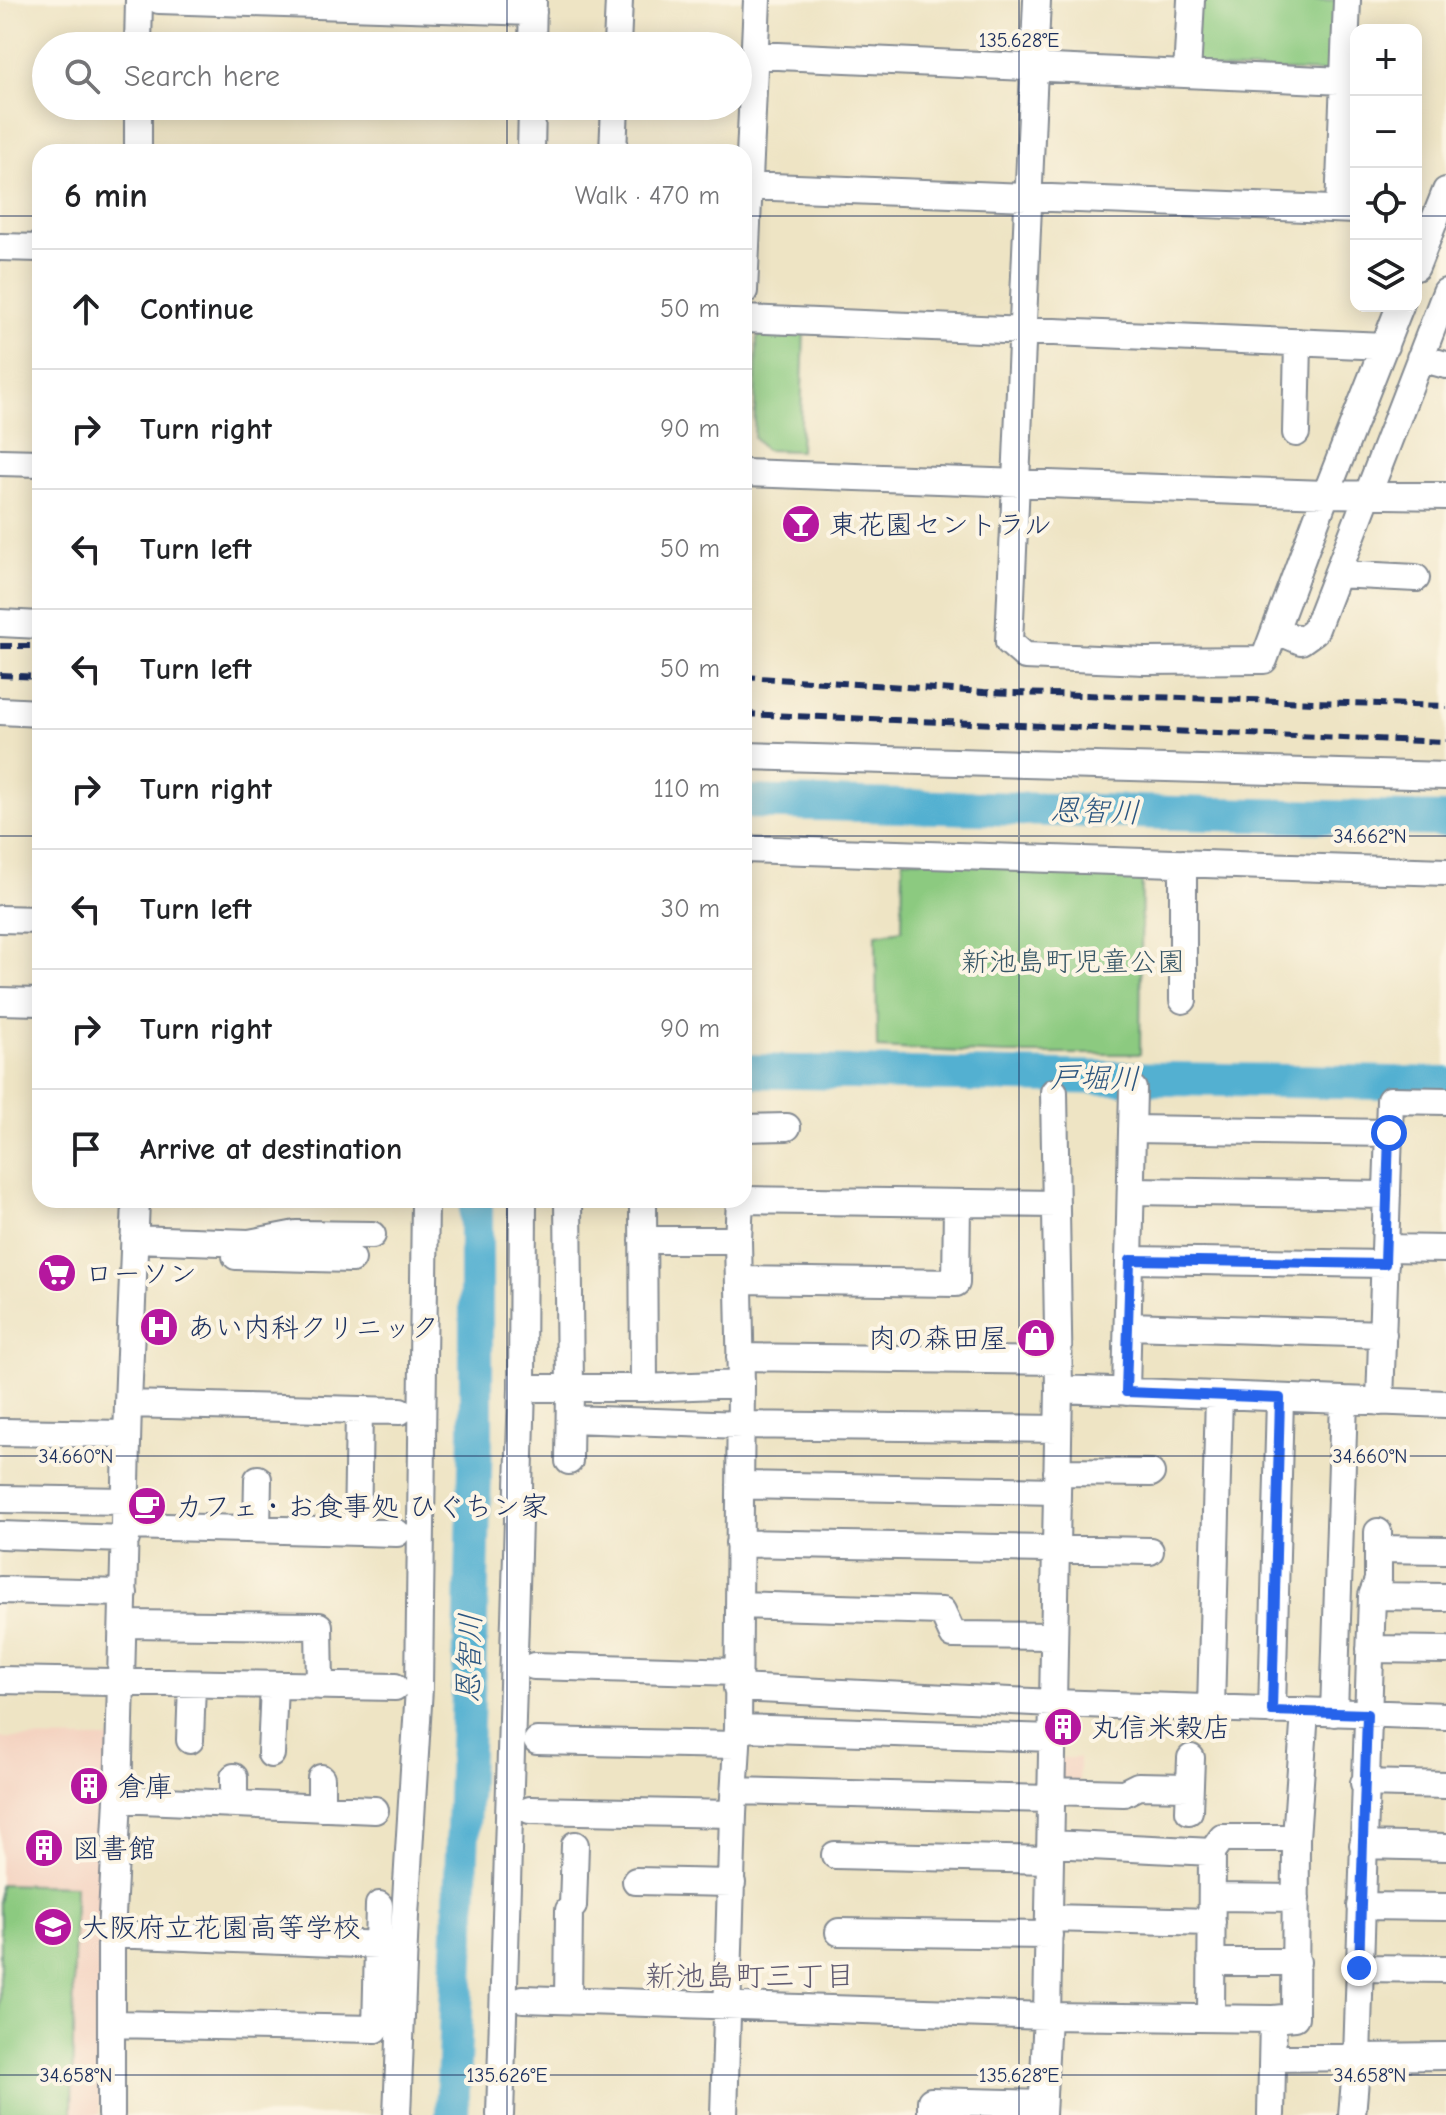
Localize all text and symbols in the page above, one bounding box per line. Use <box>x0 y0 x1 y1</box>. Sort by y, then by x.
map controls <box>1350 24 1422 312</box>
button: + <box>1350 24 1422 96</box>
text: 135.628°E <box>979 29 1059 52</box>
search box <box>32 32 752 120</box>
icon: search <box>60 54 104 98</box>
text: Search here <box>124 59 280 94</box>
button: − <box>1350 96 1422 168</box>
button: locate <box>1350 168 1422 240</box>
text: 6 min <box>64 176 148 216</box>
text: Walk · 470 m <box>575 181 720 211</box>
button: layers <box>1350 240 1422 312</box>
icon: ahead <box>64 287 108 331</box>
text: Continue <box>140 292 254 327</box>
text: 50 m <box>660 294 720 324</box>
icon: right <box>64 407 108 451</box>
text: Turn right <box>140 412 272 447</box>
text: 90 m <box>660 414 720 444</box>
bar icon: 東花園セントラル <box>780 503 822 545</box>
place label: 東花園セントラル <box>829 509 1052 541</box>
icon: left <box>64 527 108 571</box>
text: Turn left <box>140 532 252 567</box>
text: 50 m <box>660 534 720 564</box>
icon: left <box>64 647 108 691</box>
text: Turn left <box>140 652 252 687</box>
text: 50 m <box>660 654 720 684</box>
icon: right <box>64 767 108 811</box>
text: Turn right <box>140 772 272 807</box>
text: 110 m <box>653 774 720 804</box>
water label: 恩智川 <box>1049 792 1141 831</box>
text: 34.662°N <box>1333 825 1407 848</box>
icon: left <box>64 887 108 931</box>
text: Turn left <box>140 892 252 927</box>
text: 30 m <box>661 894 720 924</box>
park label: 新池島町児童公園 <box>961 946 1185 978</box>
icon: right <box>64 1007 108 1051</box>
text: Turn right <box>140 1012 272 1047</box>
text: 90 m <box>660 1014 720 1044</box>
water label: 戸堀川 <box>1050 1060 1140 1097</box>
route start <box>1371 1115 1407 1151</box>
icon: arrive <box>64 1127 108 1171</box>
text: Arrive at destination <box>140 1132 402 1167</box>
supermarket icon: ローソン <box>36 1252 78 1294</box>
place label: ローソン <box>85 1258 197 1290</box>
hospital icon: あい内科クリニック <box>138 1306 180 1348</box>
place label: あい内科クリニック <box>187 1312 439 1344</box>
shop icon: 肉の森田屋 <box>1015 1317 1057 1359</box>
place label: 肉の森田屋 <box>868 1323 1008 1355</box>
text: 34.660°N <box>39 1445 113 1468</box>
text: 34.660°N <box>1333 1445 1407 1468</box>
cafe icon: カフェ・お食事処 ひぐちン家 <box>126 1485 168 1527</box>
place label: カフェ・お食事処 ひぐちン家 <box>175 1491 548 1523</box>
water label: 恩智川 <box>450 1612 489 1704</box>
building icon: 丸信米穀店 <box>1042 1706 1084 1748</box>
place label: 丸信米穀店 <box>1091 1712 1231 1744</box>
building icon: 倉庫 <box>68 1765 110 1807</box>
place label: 倉庫 <box>117 1771 173 1803</box>
building icon: 図書館 <box>23 1827 65 1869</box>
place label: 図書館 <box>72 1833 156 1865</box>
school or university icon: 大阪府立花園高等学校 <box>32 1906 74 1948</box>
place label: 大阪府立花園高等学校 <box>81 1912 361 1944</box>
route end <box>1341 1950 1377 1986</box>
district label: 新池島町三丁目 <box>645 1959 855 1994</box>
text: 34.658°N <box>40 2064 112 2087</box>
text: 135.626°E <box>466 2064 548 2087</box>
text: 135.628°E <box>979 2064 1059 2087</box>
text: 34.658°N <box>1334 2064 1406 2087</box>

